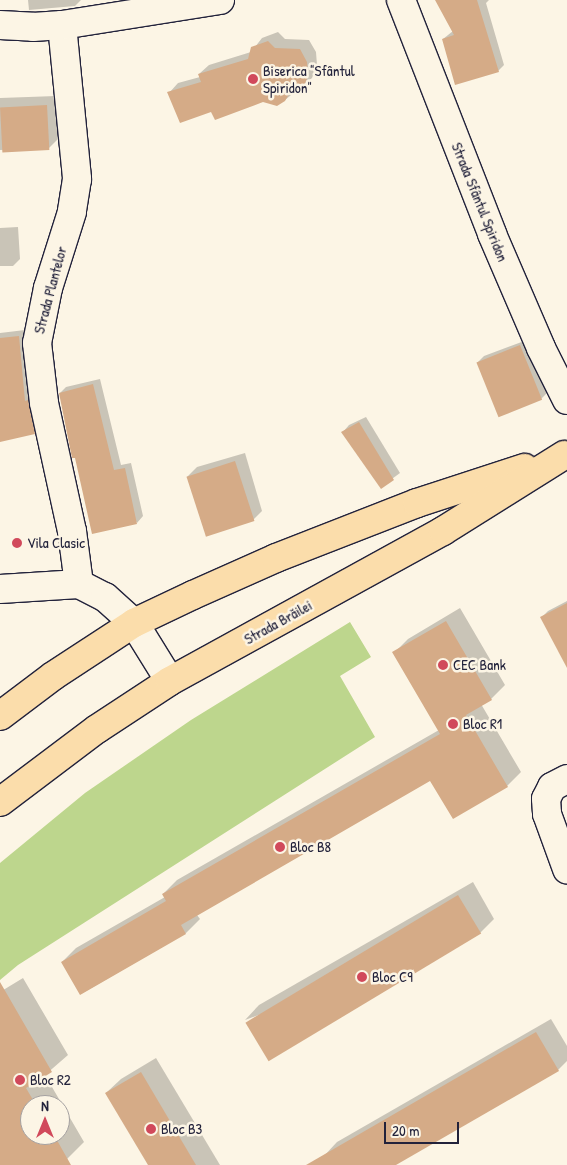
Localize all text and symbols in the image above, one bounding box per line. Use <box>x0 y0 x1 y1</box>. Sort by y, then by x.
place label: Biserica "Sfântul Spiridon" <box>263 61 355 96</box>
marker: Biserica "Sfântul Spiridon" <box>247 73 259 85</box>
street label: Strada Sfântul Spiridon <box>448 140 512 264</box>
street label: Strada Plantelor <box>30 244 70 336</box>
place label: Vila Clasic <box>27 534 85 552</box>
marker: Vila Clasic <box>11 537 23 549</box>
street label: Strada Brăilei <box>241 596 315 648</box>
place label: CEC Bank <box>453 656 506 674</box>
marker: CEC Bank <box>437 659 449 671</box>
place label: Bloc R1 <box>463 715 502 733</box>
marker: Bloc R1 <box>447 718 459 730</box>
place label: Bloc B8 <box>290 838 331 856</box>
marker: Bloc B8 <box>274 841 286 853</box>
place label: Bloc C9 <box>372 968 413 986</box>
marker: Bloc C9 <box>356 971 368 983</box>
place label: Bloc R2 <box>30 1071 71 1089</box>
marker: Bloc R2 <box>14 1074 26 1086</box>
north arrow <box>20 1095 70 1145</box>
text: N <box>41 1096 49 1115</box>
scale bar <box>387 1112 462 1144</box>
place label: Bloc B3 <box>161 1120 202 1138</box>
text: 20 m <box>392 1120 419 1141</box>
marker: Bloc B3 <box>145 1123 157 1135</box>

